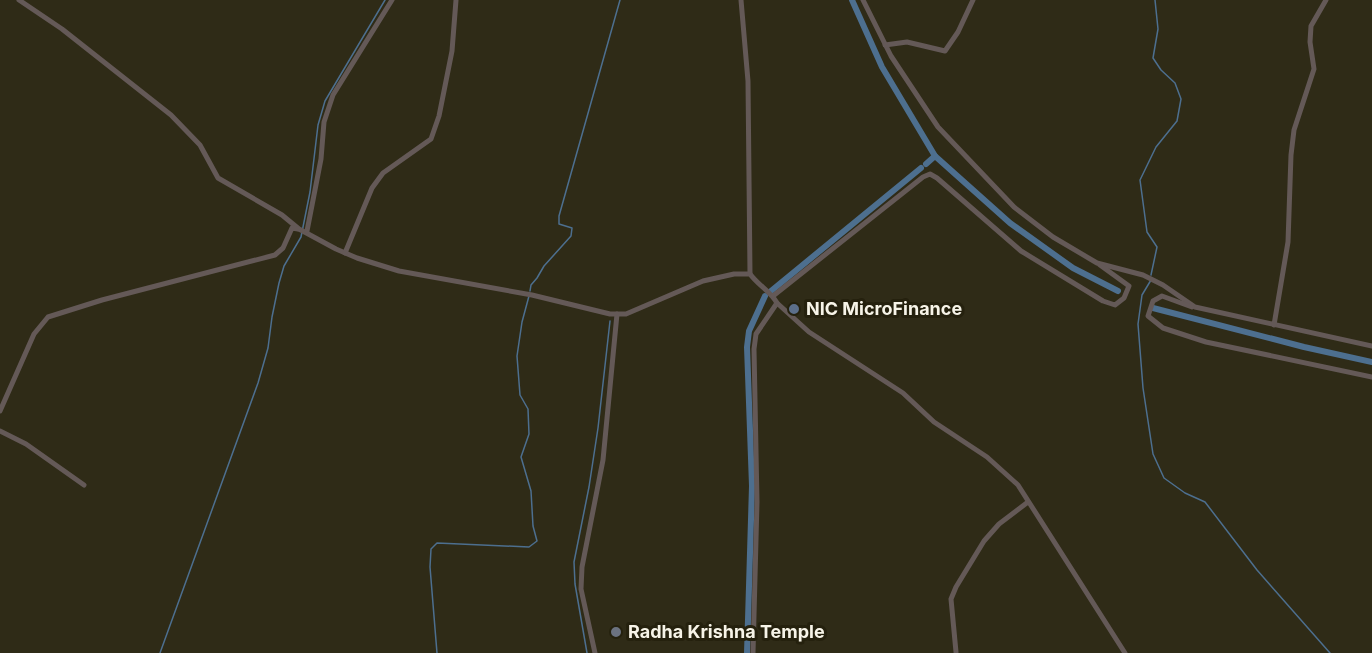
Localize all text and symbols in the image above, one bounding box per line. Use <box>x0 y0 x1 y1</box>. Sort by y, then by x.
place label: NIC MicroFinance <box>806 298 962 319</box>
marker: NIC MicroFinance <box>787 302 801 316</box>
place label: Radha Krishna Temple <box>628 621 825 642</box>
marker: Radha Krishna Temple <box>609 625 623 639</box>

